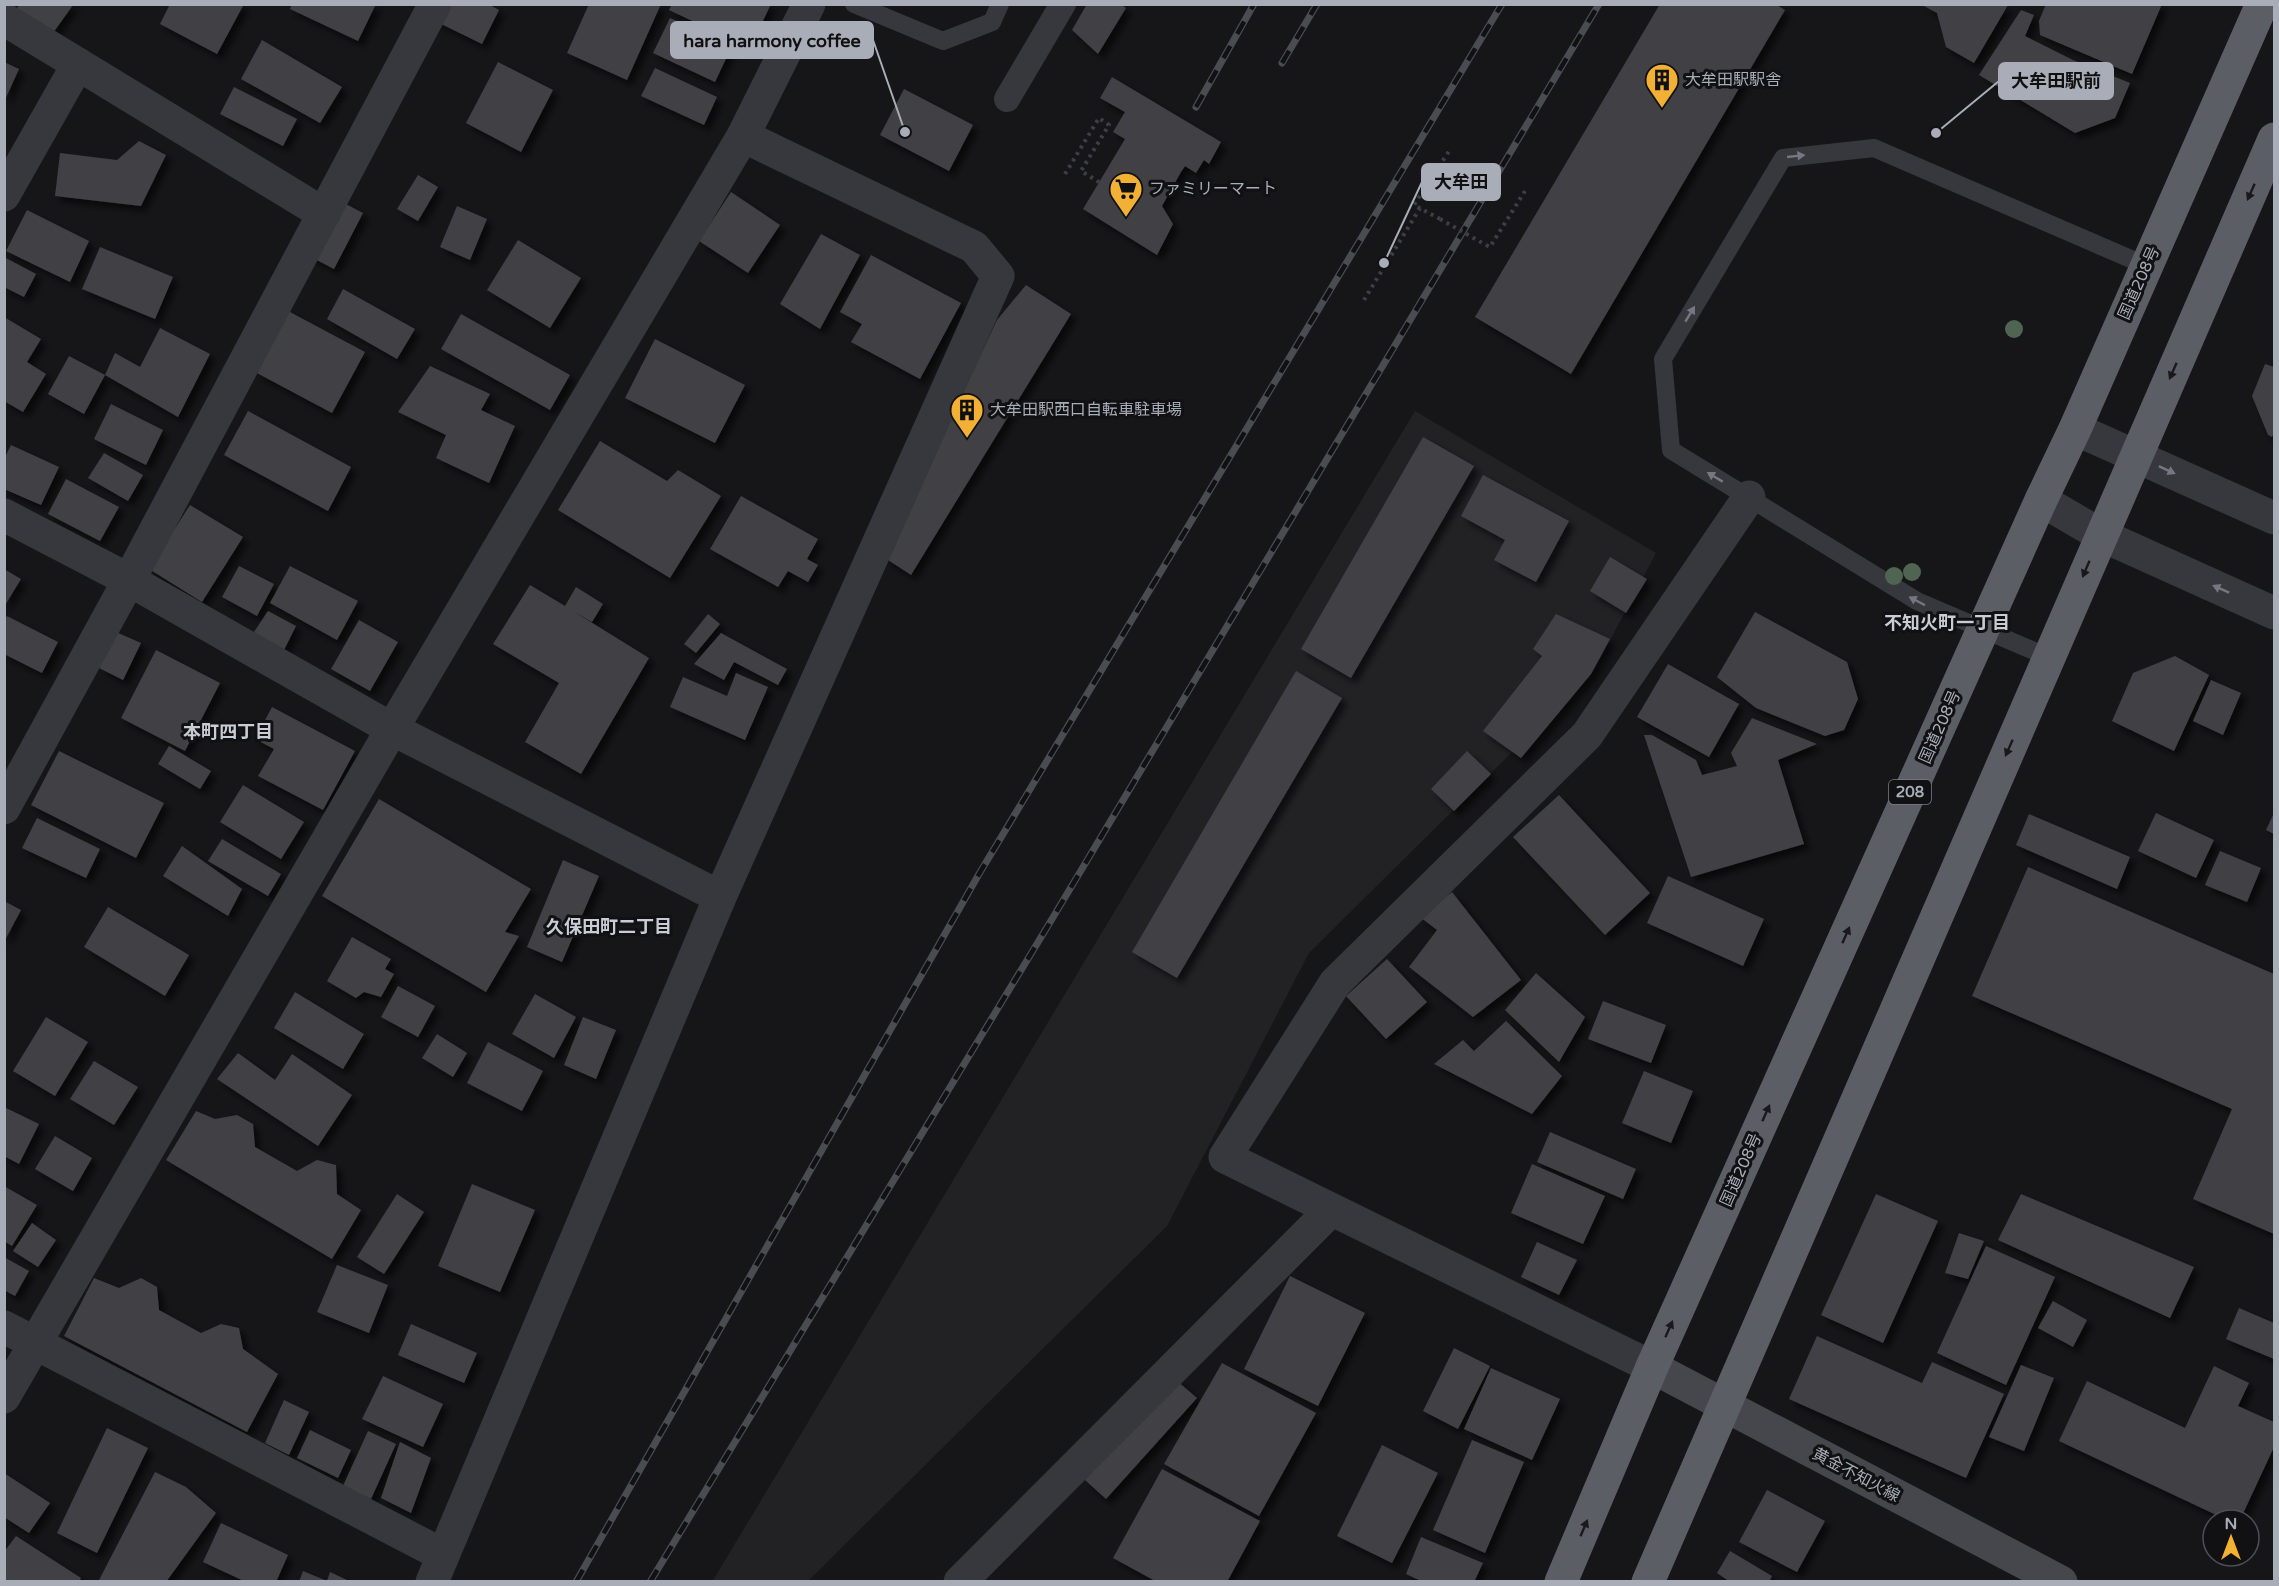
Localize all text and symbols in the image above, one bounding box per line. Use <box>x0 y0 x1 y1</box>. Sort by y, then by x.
callout: hara harmony coffee <box>671 22 873 58</box>
text: hara harmony coffee <box>683 30 861 52</box>
building icon: 大牟田駅駅舎 <box>1644 62 1680 109</box>
callout: 大牟田駅前 <box>1999 63 2113 99</box>
place label: 大牟田駅駅舎 <box>1685 70 1781 90</box>
text: 大牟田駅前 <box>2011 70 2101 92</box>
one-way arrow <box>1786 152 1805 161</box>
callout: 大牟田 <box>1422 164 1500 200</box>
supermarket icon: ファミリーマート <box>1108 171 1144 218</box>
text: 大牟田 <box>1434 171 1488 193</box>
place label: ファミリーマート <box>1149 179 1277 199</box>
one-way arrow <box>2246 184 2256 202</box>
street label: 国道208号 <box>2114 243 2164 323</box>
one-way arrow <box>1685 305 1695 322</box>
one-way arrow <box>2167 362 2177 380</box>
building icon: 大牟田駅西口自転車駐車場 <box>949 392 985 439</box>
place label: 大牟田駅西口自転車駐車場 <box>990 400 1182 420</box>
one-way arrow <box>2158 465 2175 474</box>
one-way arrow <box>1707 471 1723 482</box>
one-way arrow <box>2081 560 2090 578</box>
one-way arrow <box>2213 585 2230 594</box>
one-way arrow <box>1909 596 1926 606</box>
district label: 不知火町一丁目 <box>1884 612 2010 634</box>
street label: 国道208号 <box>1915 687 1965 767</box>
district label: 本町四丁目 <box>183 721 273 743</box>
one-way arrow <box>2004 739 2013 756</box>
road number: 208 <box>1889 780 1931 804</box>
district label: 久保田町二丁目 <box>546 916 672 938</box>
one-way arrow <box>1841 926 1851 944</box>
one-way arrow <box>1762 1105 1771 1122</box>
street label: 国道208号 <box>1716 1130 1766 1210</box>
one-way arrow <box>1664 1320 1674 1338</box>
street label: 黄金不知火線 <box>1809 1444 1903 1506</box>
north arrow <box>2201 1508 2261 1568</box>
text: N <box>2225 1514 2237 1534</box>
one-way arrow <box>1579 1518 1589 1536</box>

